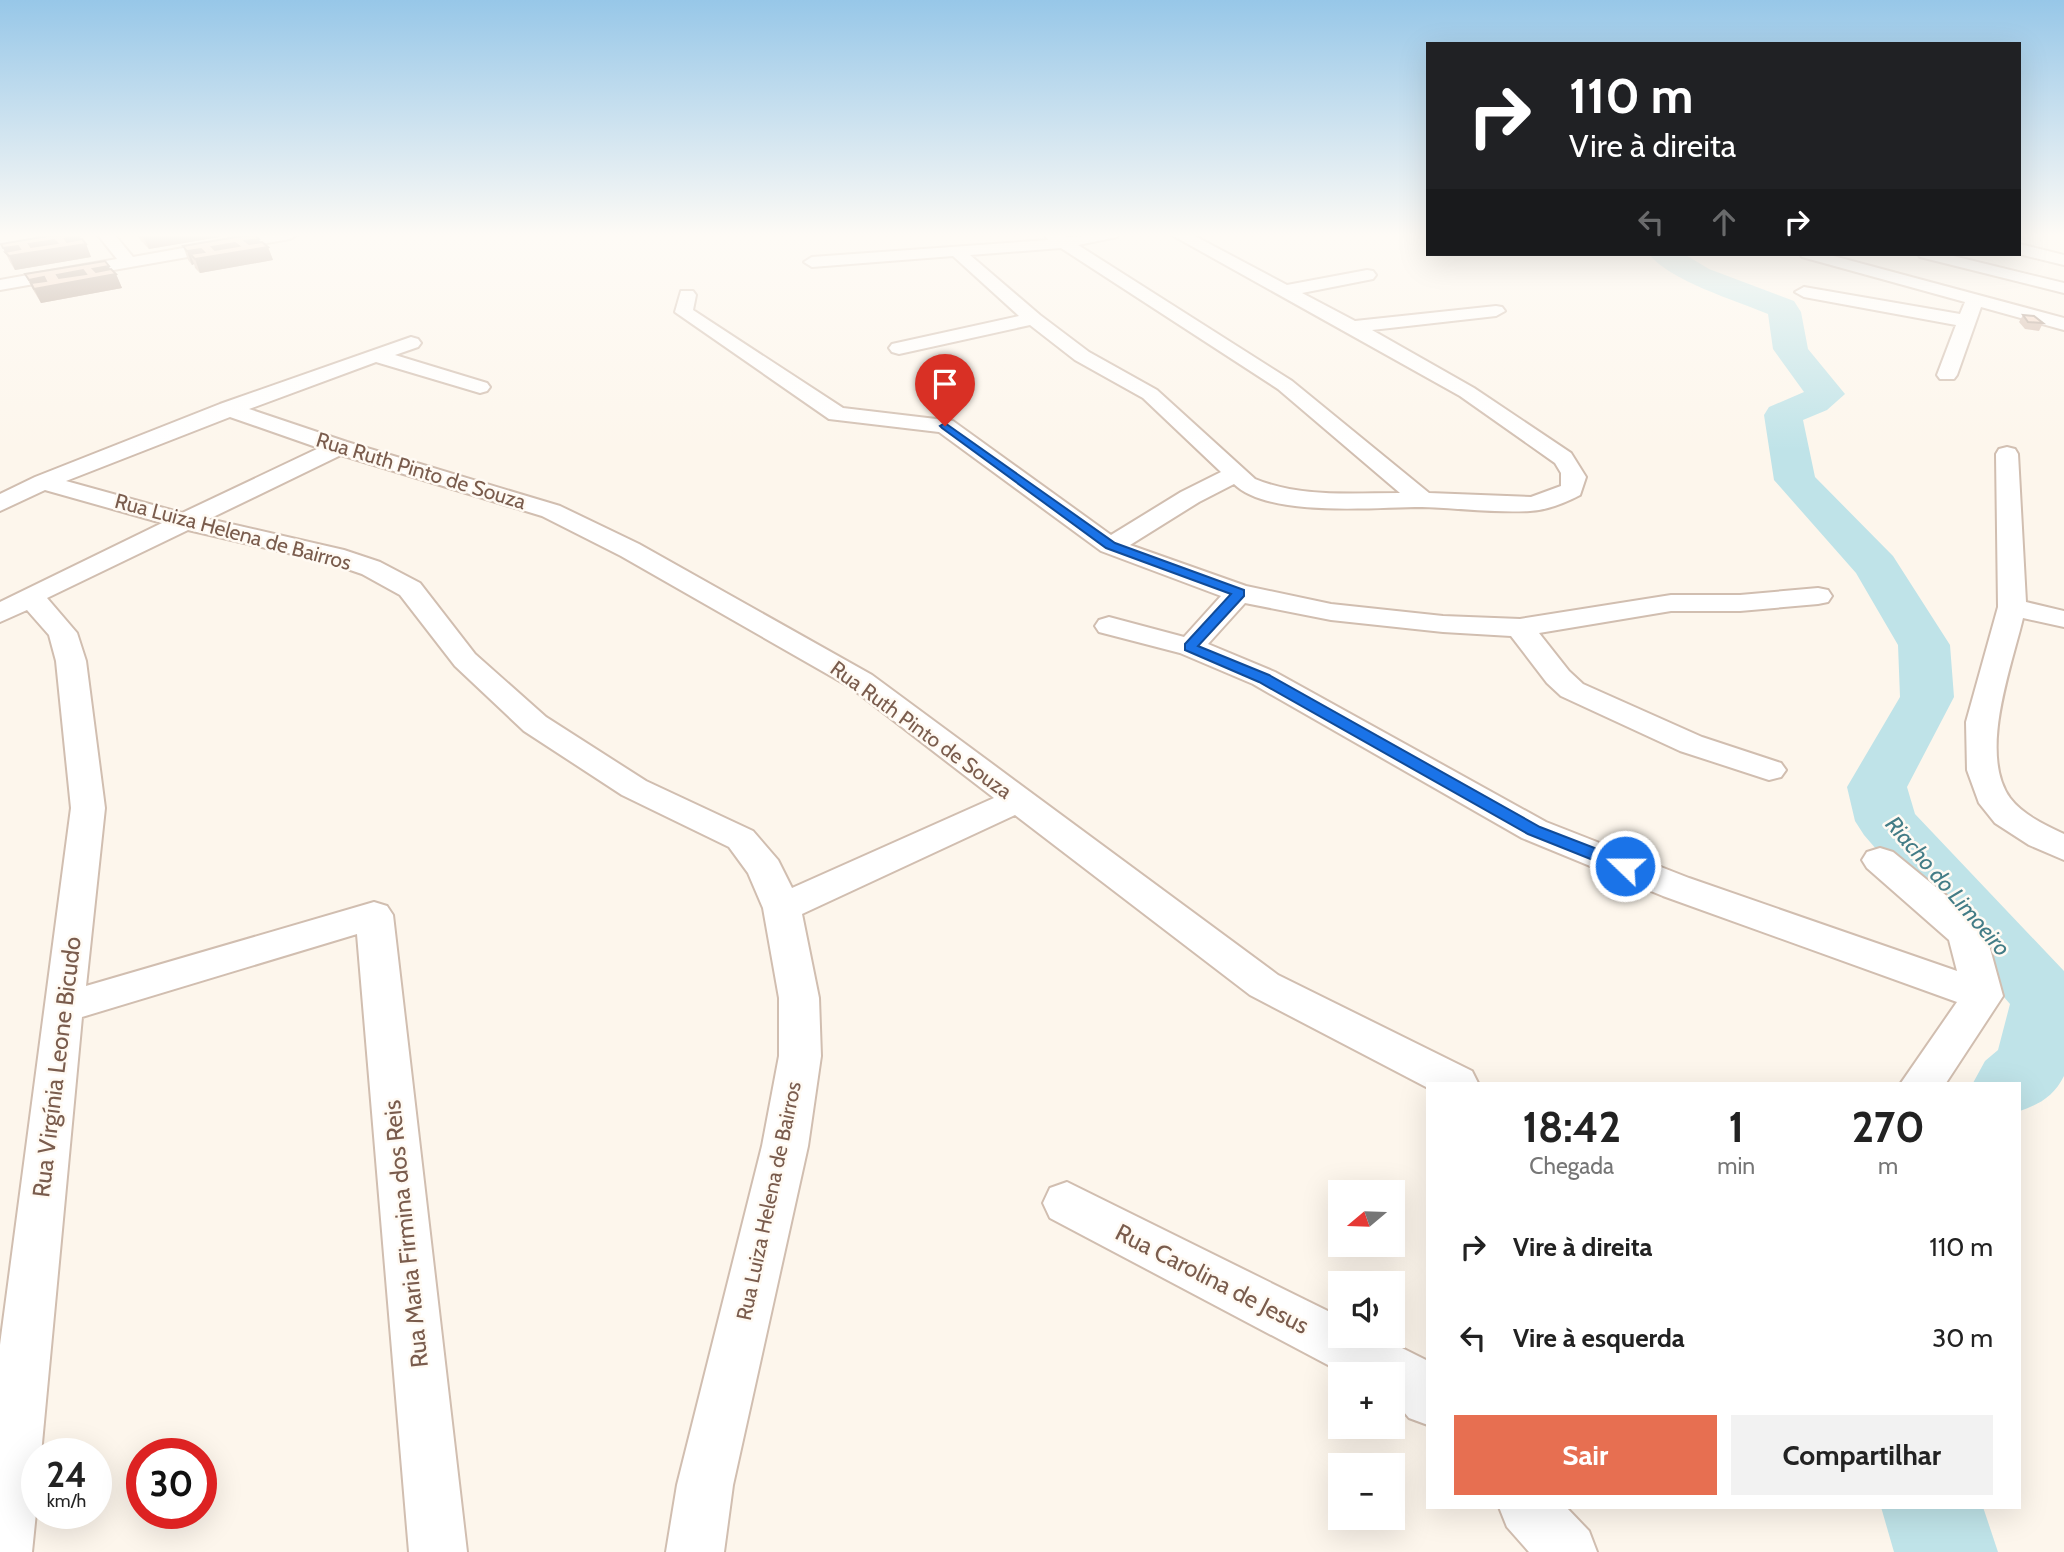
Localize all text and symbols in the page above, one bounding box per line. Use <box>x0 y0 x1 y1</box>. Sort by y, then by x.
text: 110 m <box>1569 66 1693 125</box>
icon: right <box>1454 70 1545 161</box>
text: Vire à direita <box>1569 126 1736 165</box>
icon: left <box>1632 203 1670 241</box>
icon: ahead <box>1705 203 1743 241</box>
icon: right <box>1778 203 1816 241</box>
pin <box>915 354 975 426</box>
icon: arrive <box>926 365 964 403</box>
street label: Rua Ruth Pinto de Souza <box>313 427 529 514</box>
street label: Rua Luiza Helena de Bairros <box>112 488 354 575</box>
street label: Rua Ruth Pinto de Souza <box>826 655 1017 804</box>
water label: Riacho do Limoeiro <box>1880 810 2016 962</box>
position arrow <box>1588 829 1662 903</box>
street label: Rua Virgínia Leone Bicudo <box>26 935 87 1199</box>
street label: Rua Luiza Helena de Bairros <box>731 1079 806 1323</box>
street label: Rua Maria Firmina dos Reis <box>377 1099 434 1369</box>
text: 18:42 <box>1522 1101 1621 1153</box>
text: 1 <box>1729 1101 1744 1153</box>
text: 270 <box>1852 1101 1925 1153</box>
text: Chegada <box>1529 1152 1614 1180</box>
text: min <box>1717 1152 1755 1180</box>
text: m <box>1878 1152 1898 1180</box>
north arrow <box>1328 1180 1405 1256</box>
map controls <box>1328 1180 1405 1530</box>
street label: Rua Carolina de Jesus <box>1111 1217 1314 1340</box>
icon: right <box>1454 1228 1492 1266</box>
text: Vire à direita <box>1513 1231 1653 1263</box>
text: 110 m <box>1929 1231 1993 1263</box>
button: sound <box>1328 1271 1405 1348</box>
icon: left <box>1454 1319 1492 1357</box>
text: Vire à esquerda <box>1513 1322 1685 1354</box>
text: 30 m <box>1932 1322 1993 1354</box>
button: + <box>1328 1362 1405 1439</box>
button: Sair <box>1454 1415 1717 1495</box>
button: Compartilhar <box>1731 1415 1993 1495</box>
speed limit sign: 30 <box>126 1438 217 1529</box>
text: 24 <box>46 1453 87 1496</box>
button: − <box>1328 1453 1405 1530</box>
text: km/h <box>47 1490 86 1512</box>

